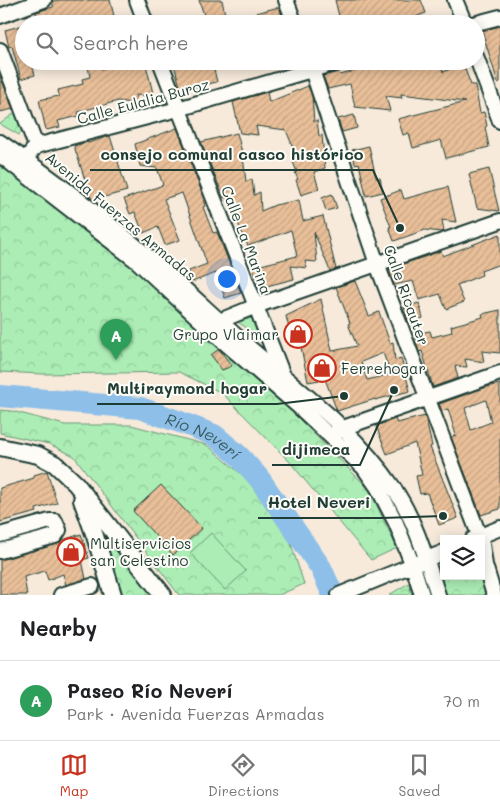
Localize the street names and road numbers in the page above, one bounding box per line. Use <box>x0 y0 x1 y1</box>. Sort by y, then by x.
street label: Calle Eulalia Buroz <box>75 74 211 128</box>
street label: Avenida Fuerzas Armadas <box>41 147 201 285</box>
street label: Calle La Marina <box>217 183 277 297</box>
street label: Calle Ricauter <box>380 242 434 348</box>

